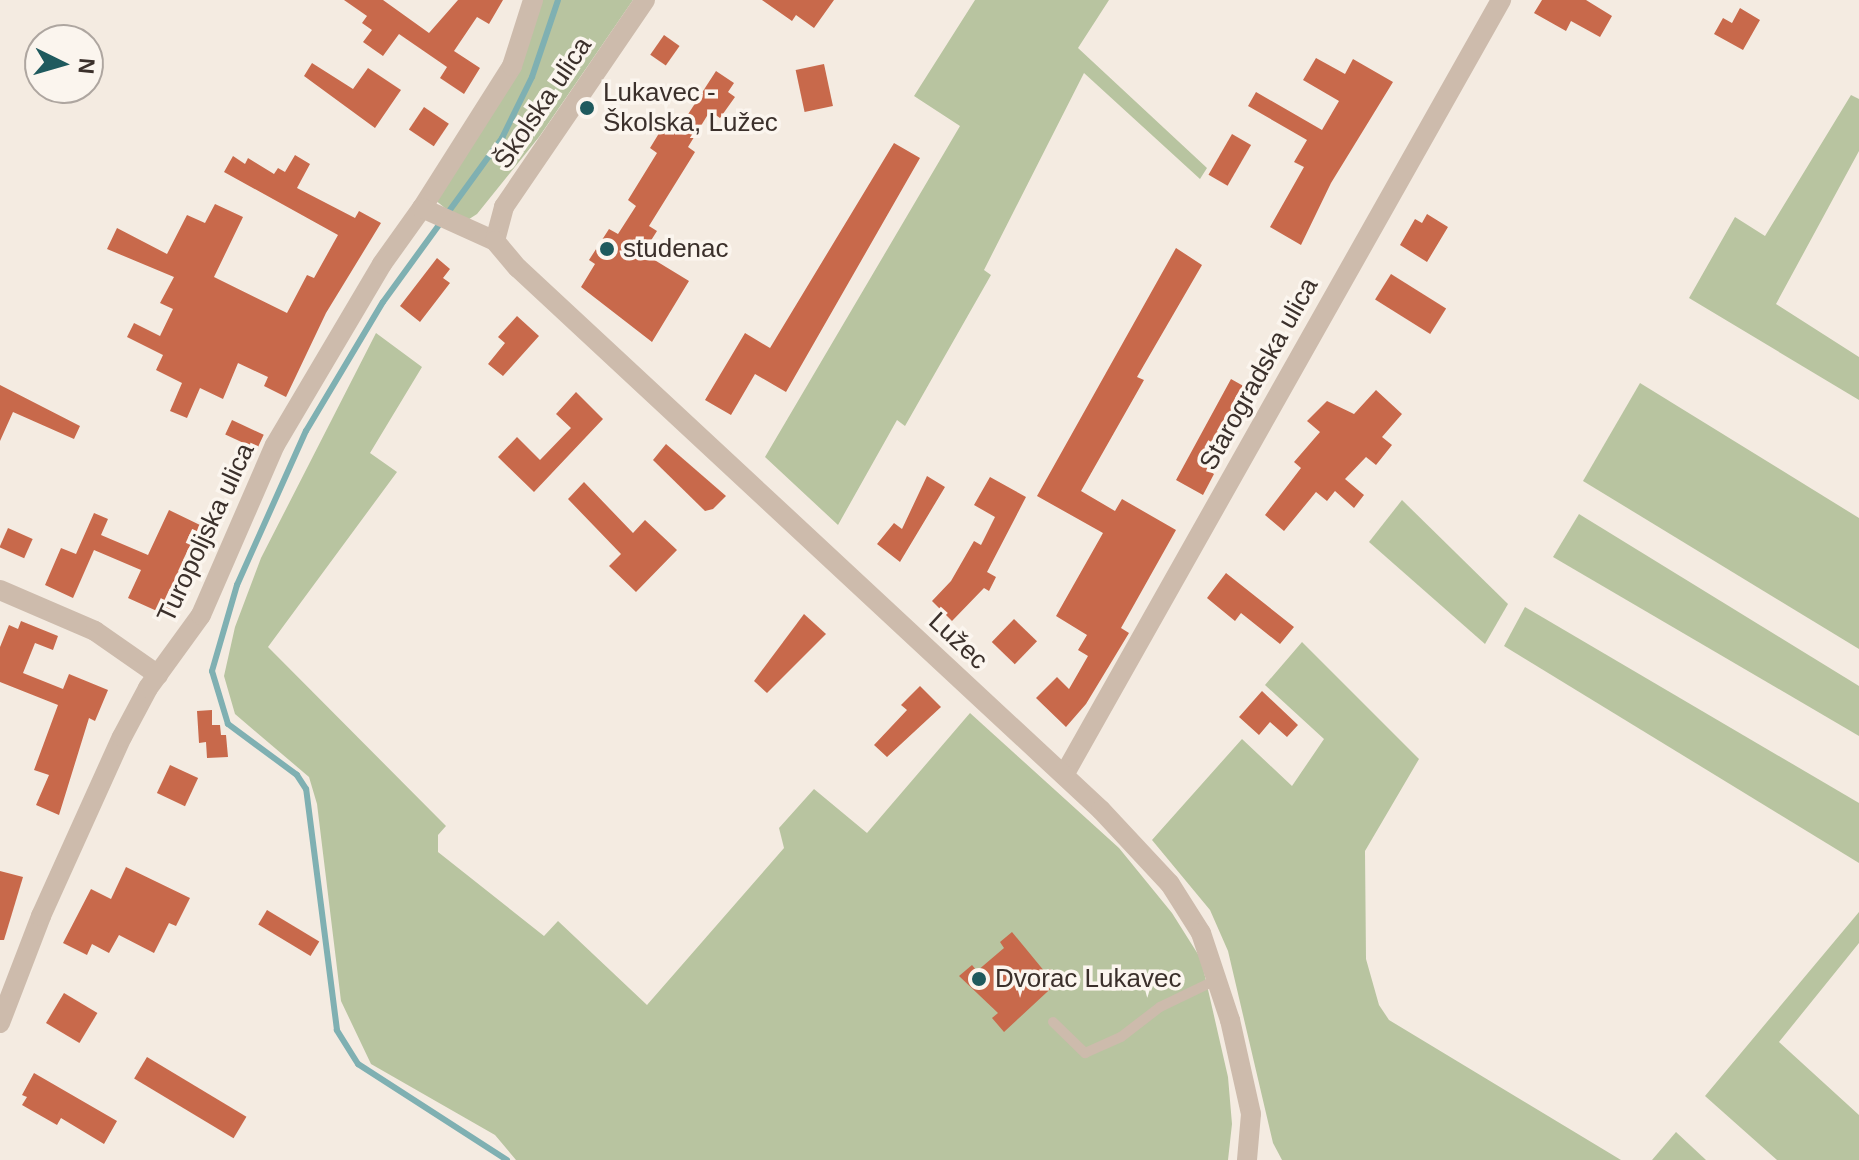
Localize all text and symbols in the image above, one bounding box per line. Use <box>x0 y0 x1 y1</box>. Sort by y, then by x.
north arrow <box>24 24 104 104</box>
street label: Školska ulica <box>488 31 598 175</box>
text: N <box>73 57 100 75</box>
place label: Lukavec - Školska, Lužec <box>603 77 778 138</box>
marker: Lukavec - Školska, Lužec <box>578 99 596 117</box>
place label: studenac <box>623 233 729 265</box>
marker: studenac <box>598 240 616 258</box>
street label: Starogradska ulica <box>1193 272 1325 476</box>
street label: Turopoljska ulica <box>151 438 261 628</box>
street label: Lužec <box>922 606 994 676</box>
place label: Dvorac Lukavec <box>995 963 1181 995</box>
marker: Dvorac Lukavec <box>970 970 988 988</box>

